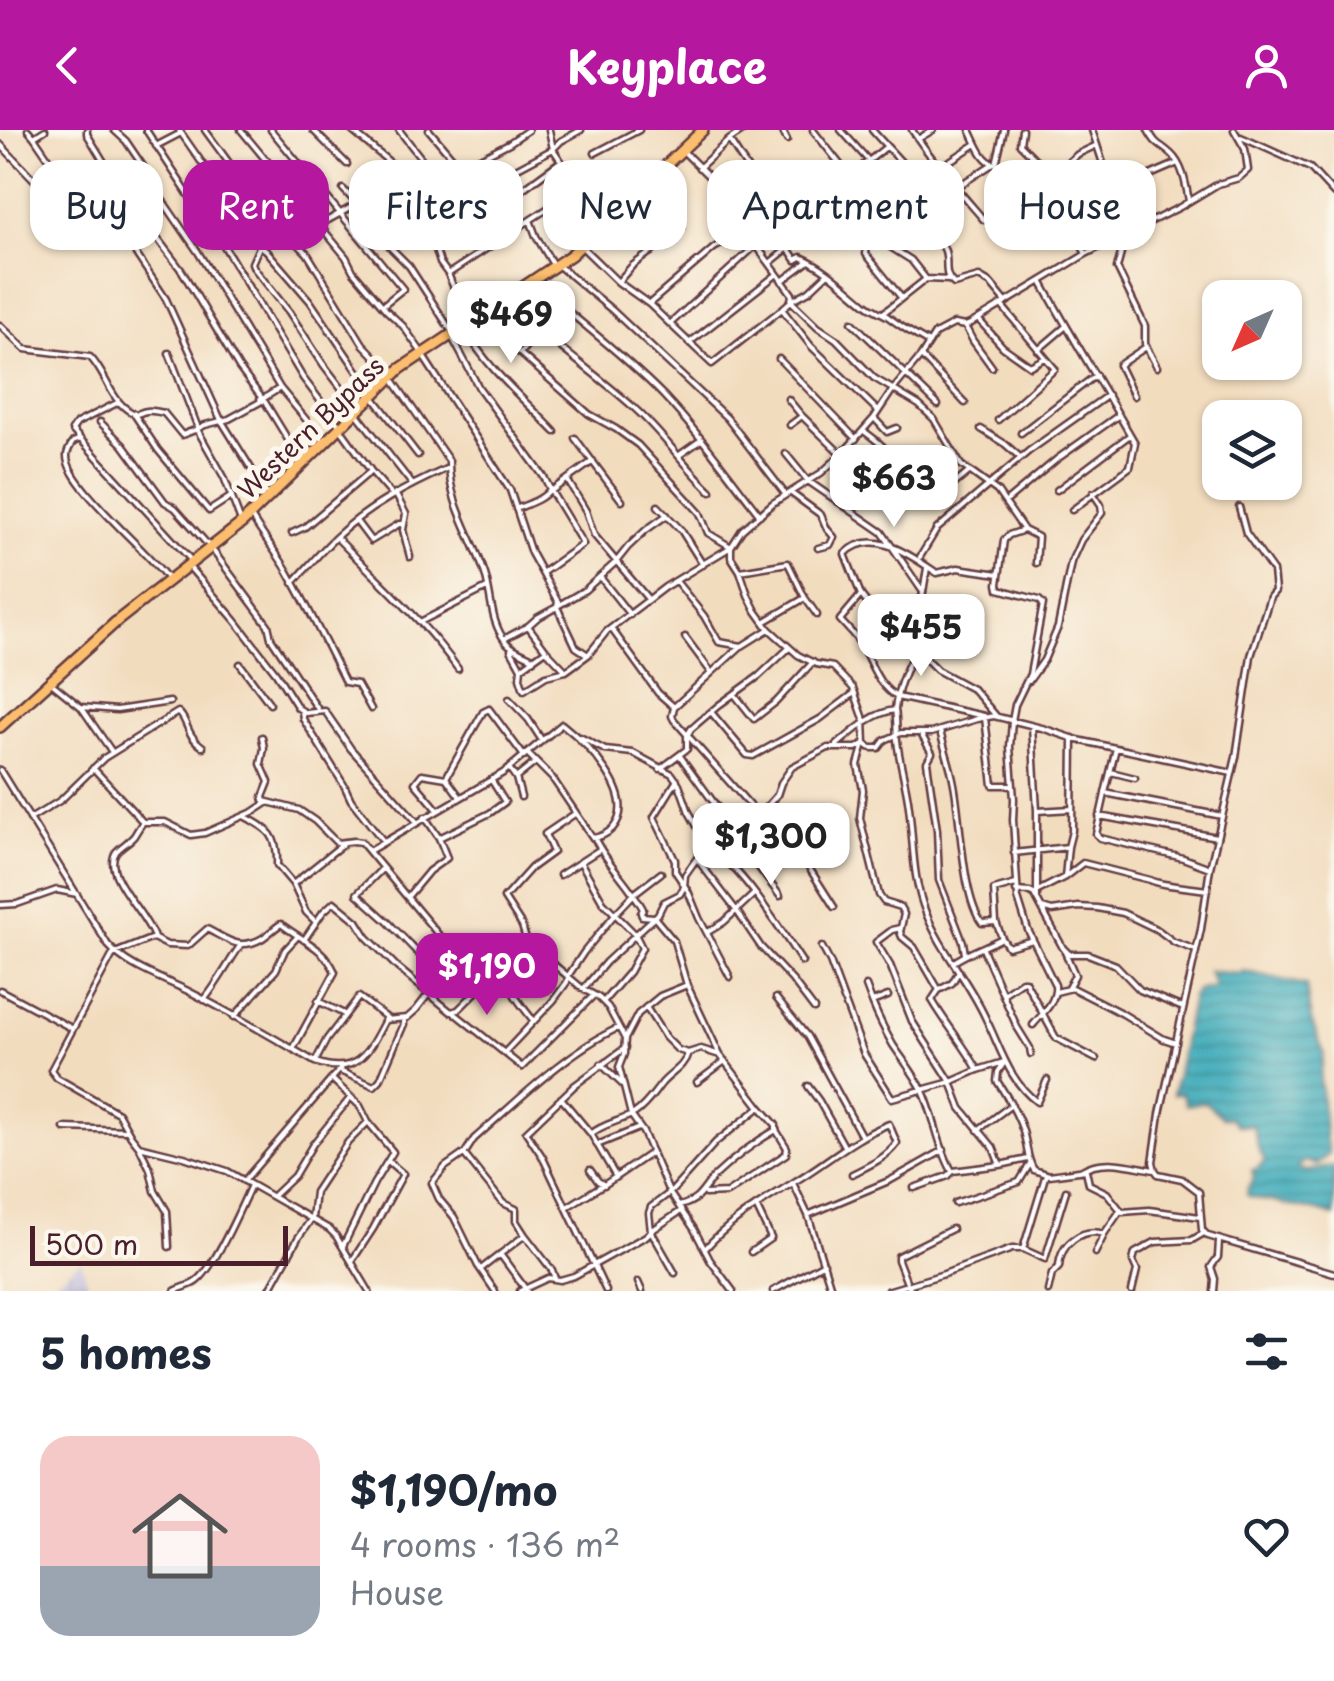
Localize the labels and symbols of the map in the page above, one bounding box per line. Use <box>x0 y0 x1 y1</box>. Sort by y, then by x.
north arrow <box>1202 280 1302 380</box>
pin: $469 <box>452 281 570 366</box>
street label: Western Bypass <box>228 347 392 507</box>
pin: $663 <box>835 445 953 530</box>
pin: $455 <box>862 594 980 679</box>
pin: $1,300 <box>690 803 852 888</box>
pin: $1,190 <box>406 933 568 1018</box>
scale bar <box>30 1221 288 1266</box>

